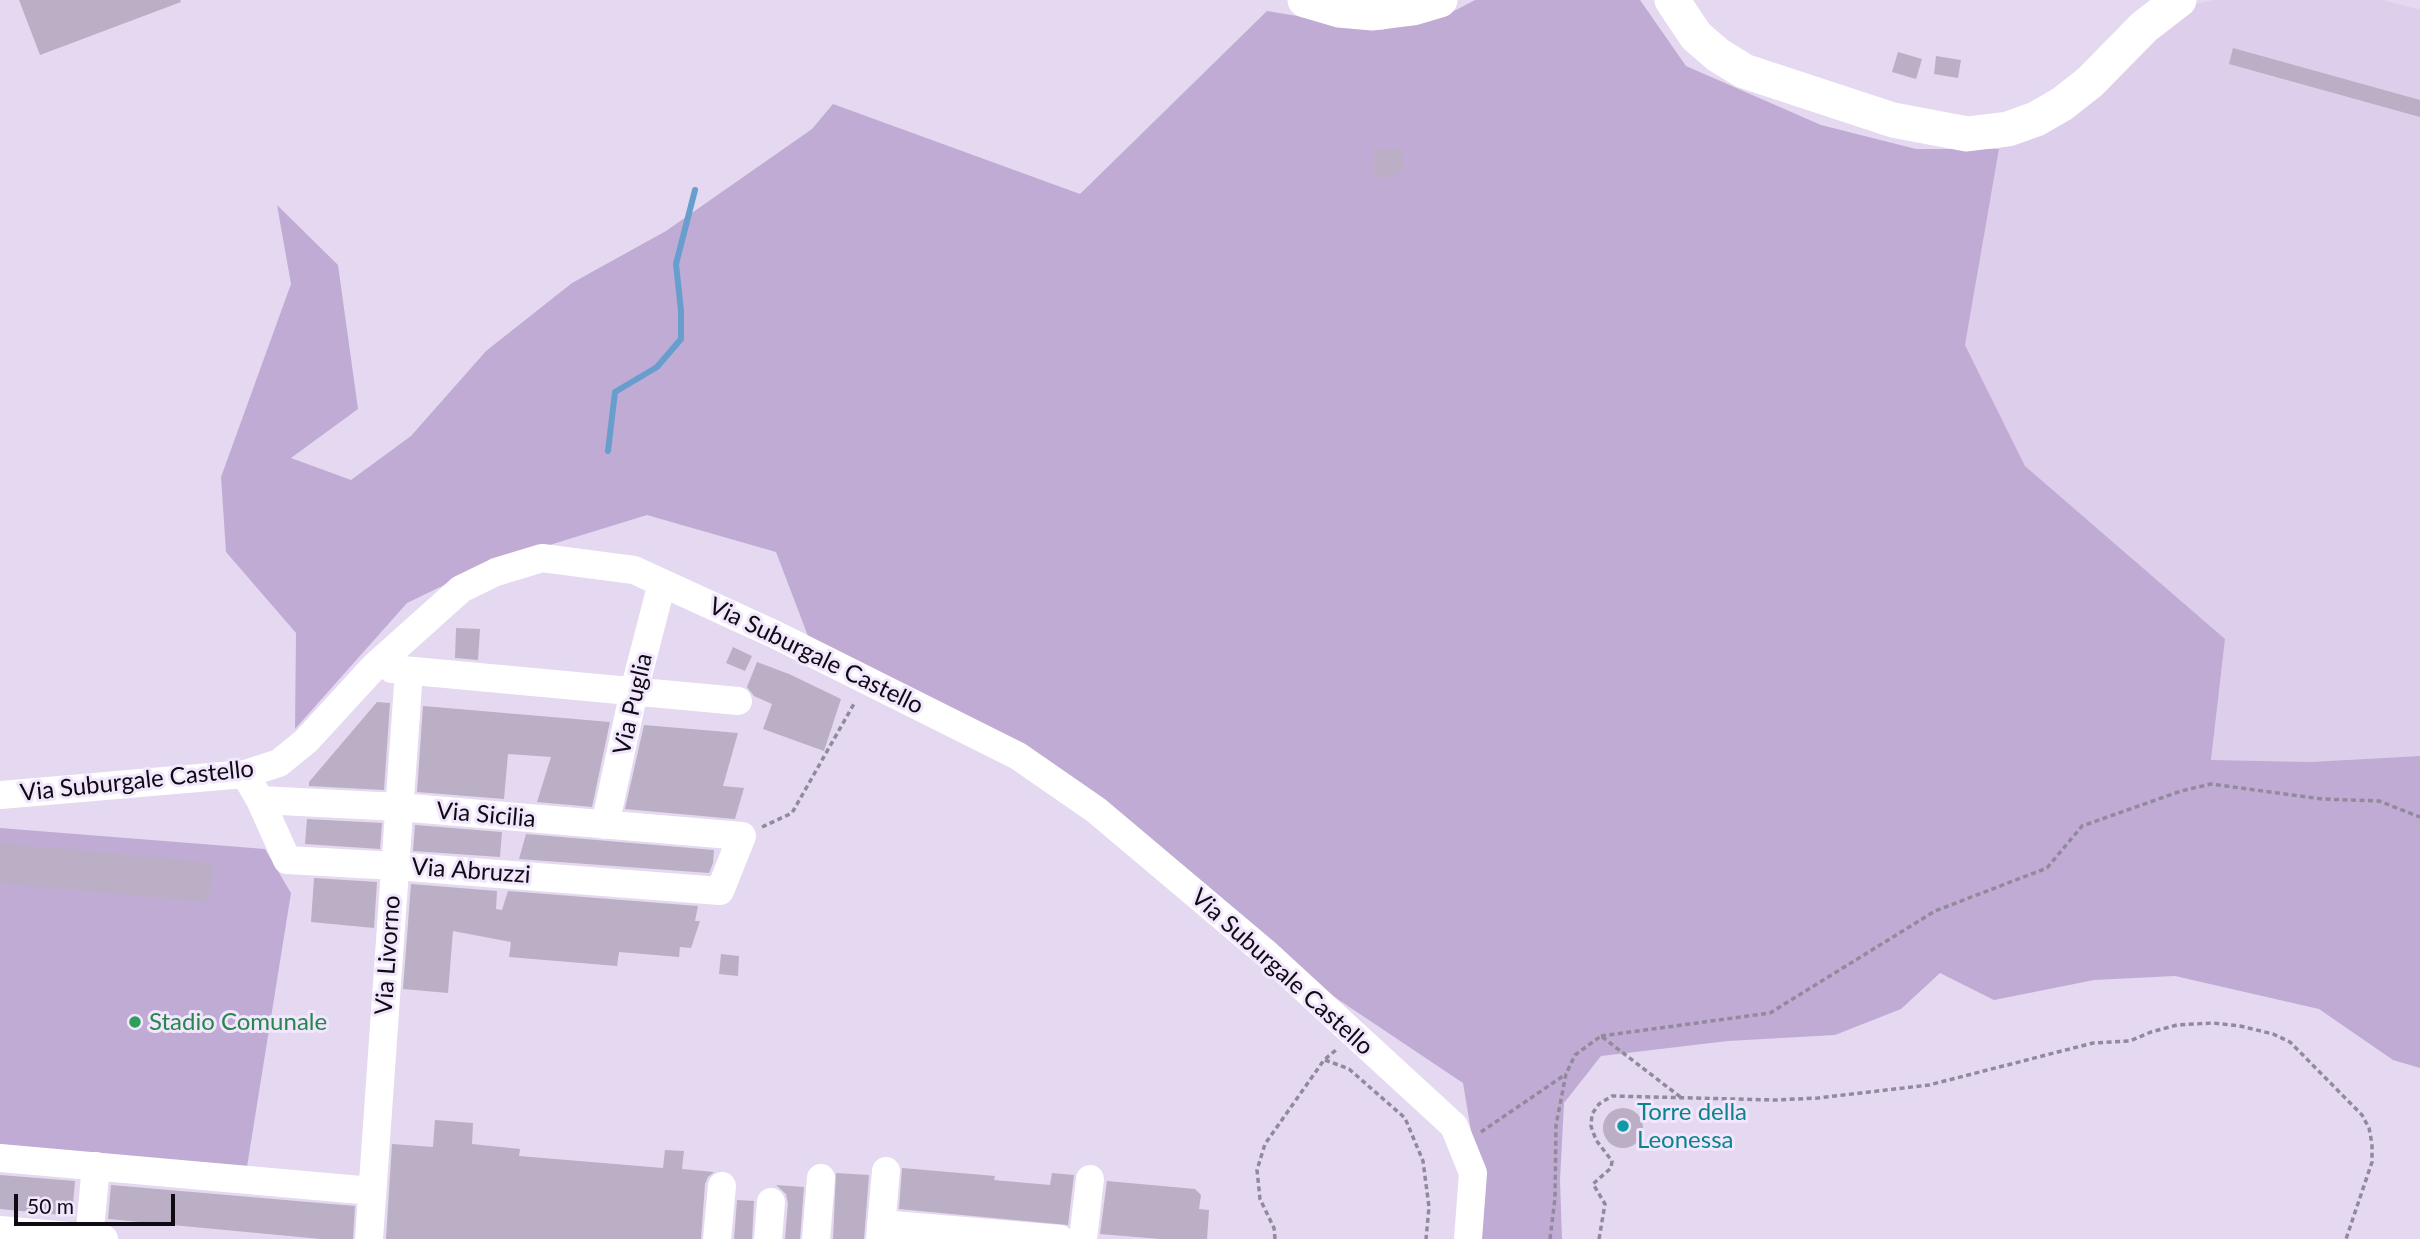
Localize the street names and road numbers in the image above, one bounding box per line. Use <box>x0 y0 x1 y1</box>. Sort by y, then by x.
street label: Via Suburgale Castello <box>704 592 928 720</box>
street label: Via Puglia <box>607 650 659 758</box>
street label: Via Suburgale Castello <box>19 754 255 808</box>
street label: Via Sicilia <box>435 796 537 834</box>
street label: Via Abruzzi <box>410 852 532 890</box>
street label: Via Suburgale Castello <box>1185 883 1379 1061</box>
street label: Via Livorno <box>369 894 407 1016</box>

